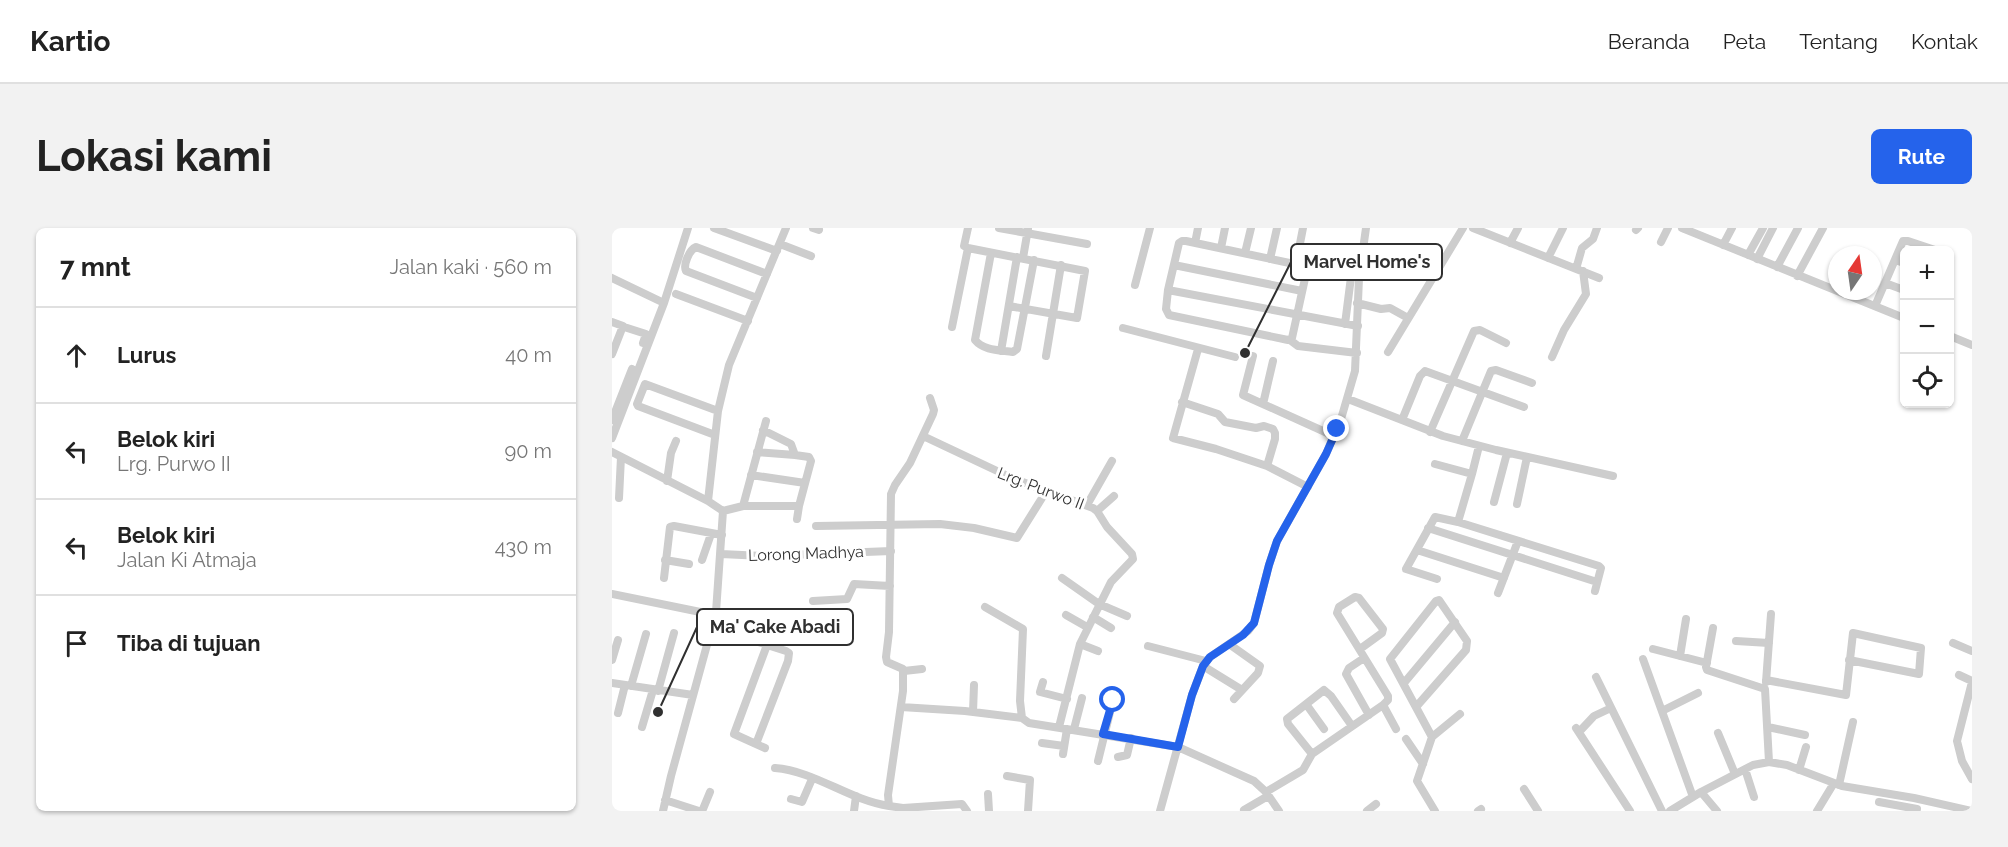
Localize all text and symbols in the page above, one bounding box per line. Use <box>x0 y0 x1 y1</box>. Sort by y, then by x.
text: Kartio <box>30 25 110 58</box>
text: Beranda <box>1608 29 1690 54</box>
text: Peta <box>1723 29 1766 54</box>
text: Tentang <box>1799 29 1878 54</box>
text: Kontak <box>1911 29 1978 54</box>
button: Rute <box>1871 129 1972 184</box>
text: Lokasi kami <box>36 132 272 181</box>
callout: Marvel Home's <box>1291 244 1442 280</box>
north arrow <box>1828 246 1882 300</box>
map controls <box>1900 246 1954 408</box>
button: + <box>1900 246 1954 300</box>
text: Marvel Home's <box>1303 251 1431 272</box>
text: 7 mnt <box>60 252 131 282</box>
text: Jalan kaki · 560 m <box>389 255 552 279</box>
button: − <box>1900 300 1954 354</box>
icon: ahead <box>60 339 93 372</box>
text: Lurus <box>117 342 176 368</box>
text: 40 m <box>505 343 552 367</box>
button: locate <box>1900 354 1954 408</box>
route end <box>1323 415 1349 441</box>
text: Belok kiri <box>117 426 215 452</box>
icon: left <box>60 435 93 468</box>
text: 90 m <box>505 439 552 463</box>
text: Lrg. Purwo II <box>117 452 231 476</box>
street label: Lrg. Purwo II <box>995 463 1087 514</box>
text: Belok kiri <box>117 522 215 548</box>
icon: left <box>60 531 93 564</box>
text: 430 m <box>495 535 552 559</box>
street label: Lorong Madhya <box>748 542 864 565</box>
text: Jalan Ki Atmaja <box>117 548 257 572</box>
callout: Ma' Cake Abadi <box>697 609 853 645</box>
text: Ma' Cake Abadi <box>710 616 840 637</box>
icon: arrive <box>60 627 93 660</box>
text: Tiba di tujuan <box>117 630 260 656</box>
route start <box>1099 686 1125 712</box>

